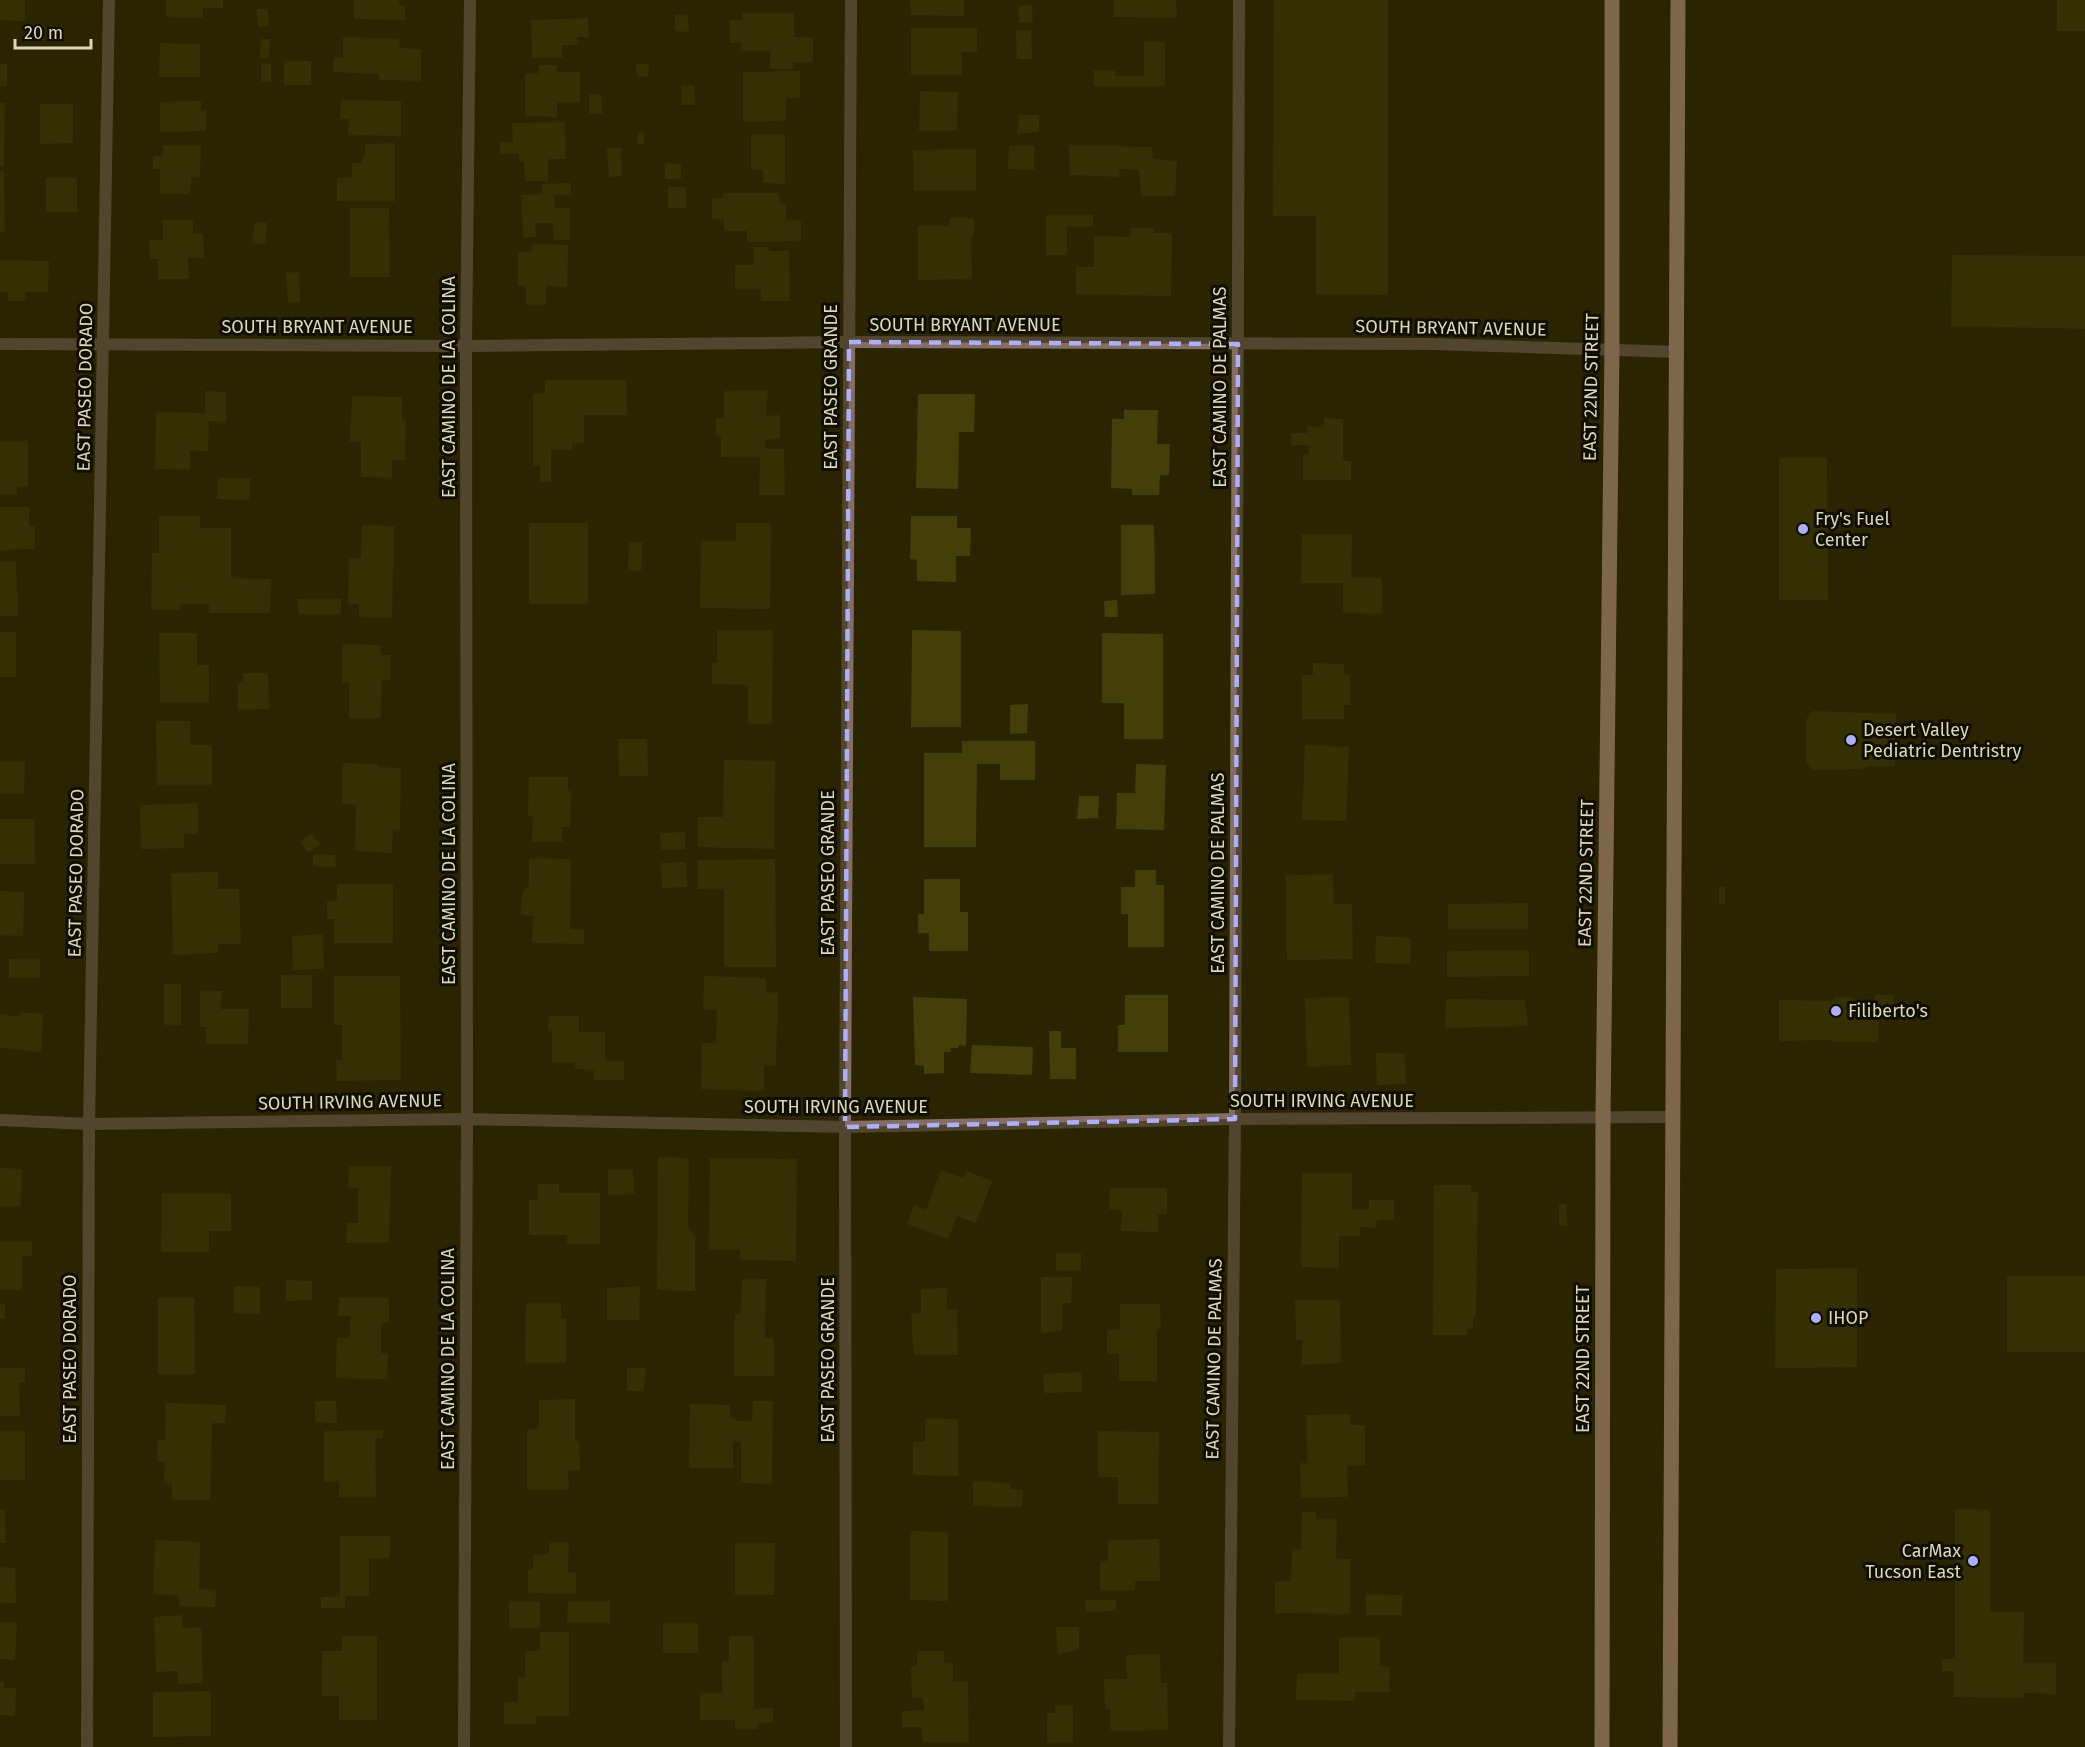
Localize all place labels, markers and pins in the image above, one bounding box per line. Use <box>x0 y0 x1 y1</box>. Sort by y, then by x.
place label: Fry's Fuel Center <box>1815 508 1890 551</box>
marker: Fry's Fuel Center <box>1796 522 1810 536</box>
place label: Desert Valley Pediatric Dentristry <box>1863 719 2022 762</box>
marker: Desert Valley Pediatric Dentristry <box>1844 733 1858 747</box>
place label: Filiberto's <box>1848 1000 1928 1022</box>
marker: Filiberto's <box>1829 1004 1843 1018</box>
place label: IHOP <box>1828 1307 1868 1329</box>
marker: IHOP <box>1809 1311 1823 1325</box>
place label: CarMax Tucson East <box>1865 1540 1961 1583</box>
marker: CarMax Tucson East <box>1966 1554 1980 1568</box>

